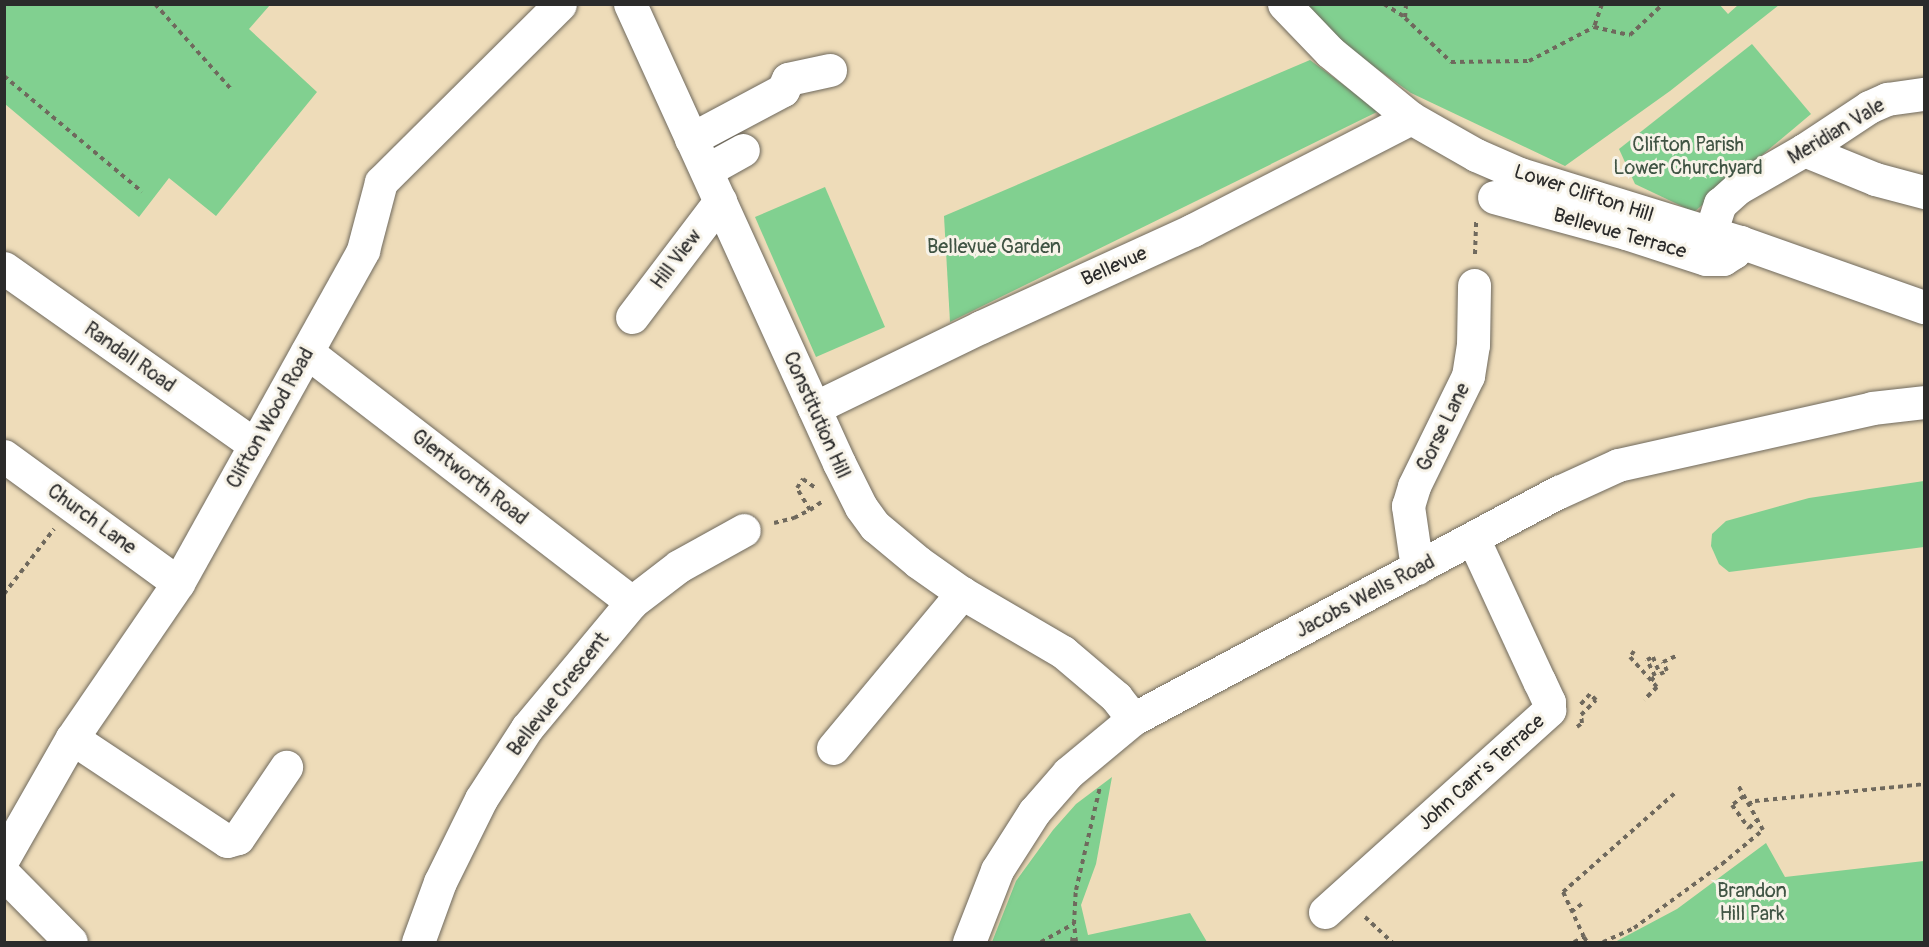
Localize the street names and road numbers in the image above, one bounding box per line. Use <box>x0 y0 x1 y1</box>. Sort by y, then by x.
street label: Meridian Vale <box>1783 93 1889 169</box>
street label: Lower Clifton Hill <box>1511 159 1657 227</box>
street label: Bellevue Terrace <box>1551 203 1689 263</box>
street label: Hill View <box>646 224 706 294</box>
street label: Bellevue <box>1077 241 1151 291</box>
street label: Randall Road <box>80 317 180 397</box>
street label: Clifton Wood Road <box>221 343 319 493</box>
street label: Constitution Hill <box>778 348 856 482</box>
street label: Gorse Lane <box>1411 379 1475 475</box>
street label: Glentworth Road <box>407 424 533 530</box>
street label: Church Lane <box>43 479 141 559</box>
street label: Jacobs Wells Road <box>1291 549 1439 643</box>
street label: Bellevue Crescent <box>502 627 614 761</box>
street label: John Carr's Terrace <box>1413 709 1549 835</box>

